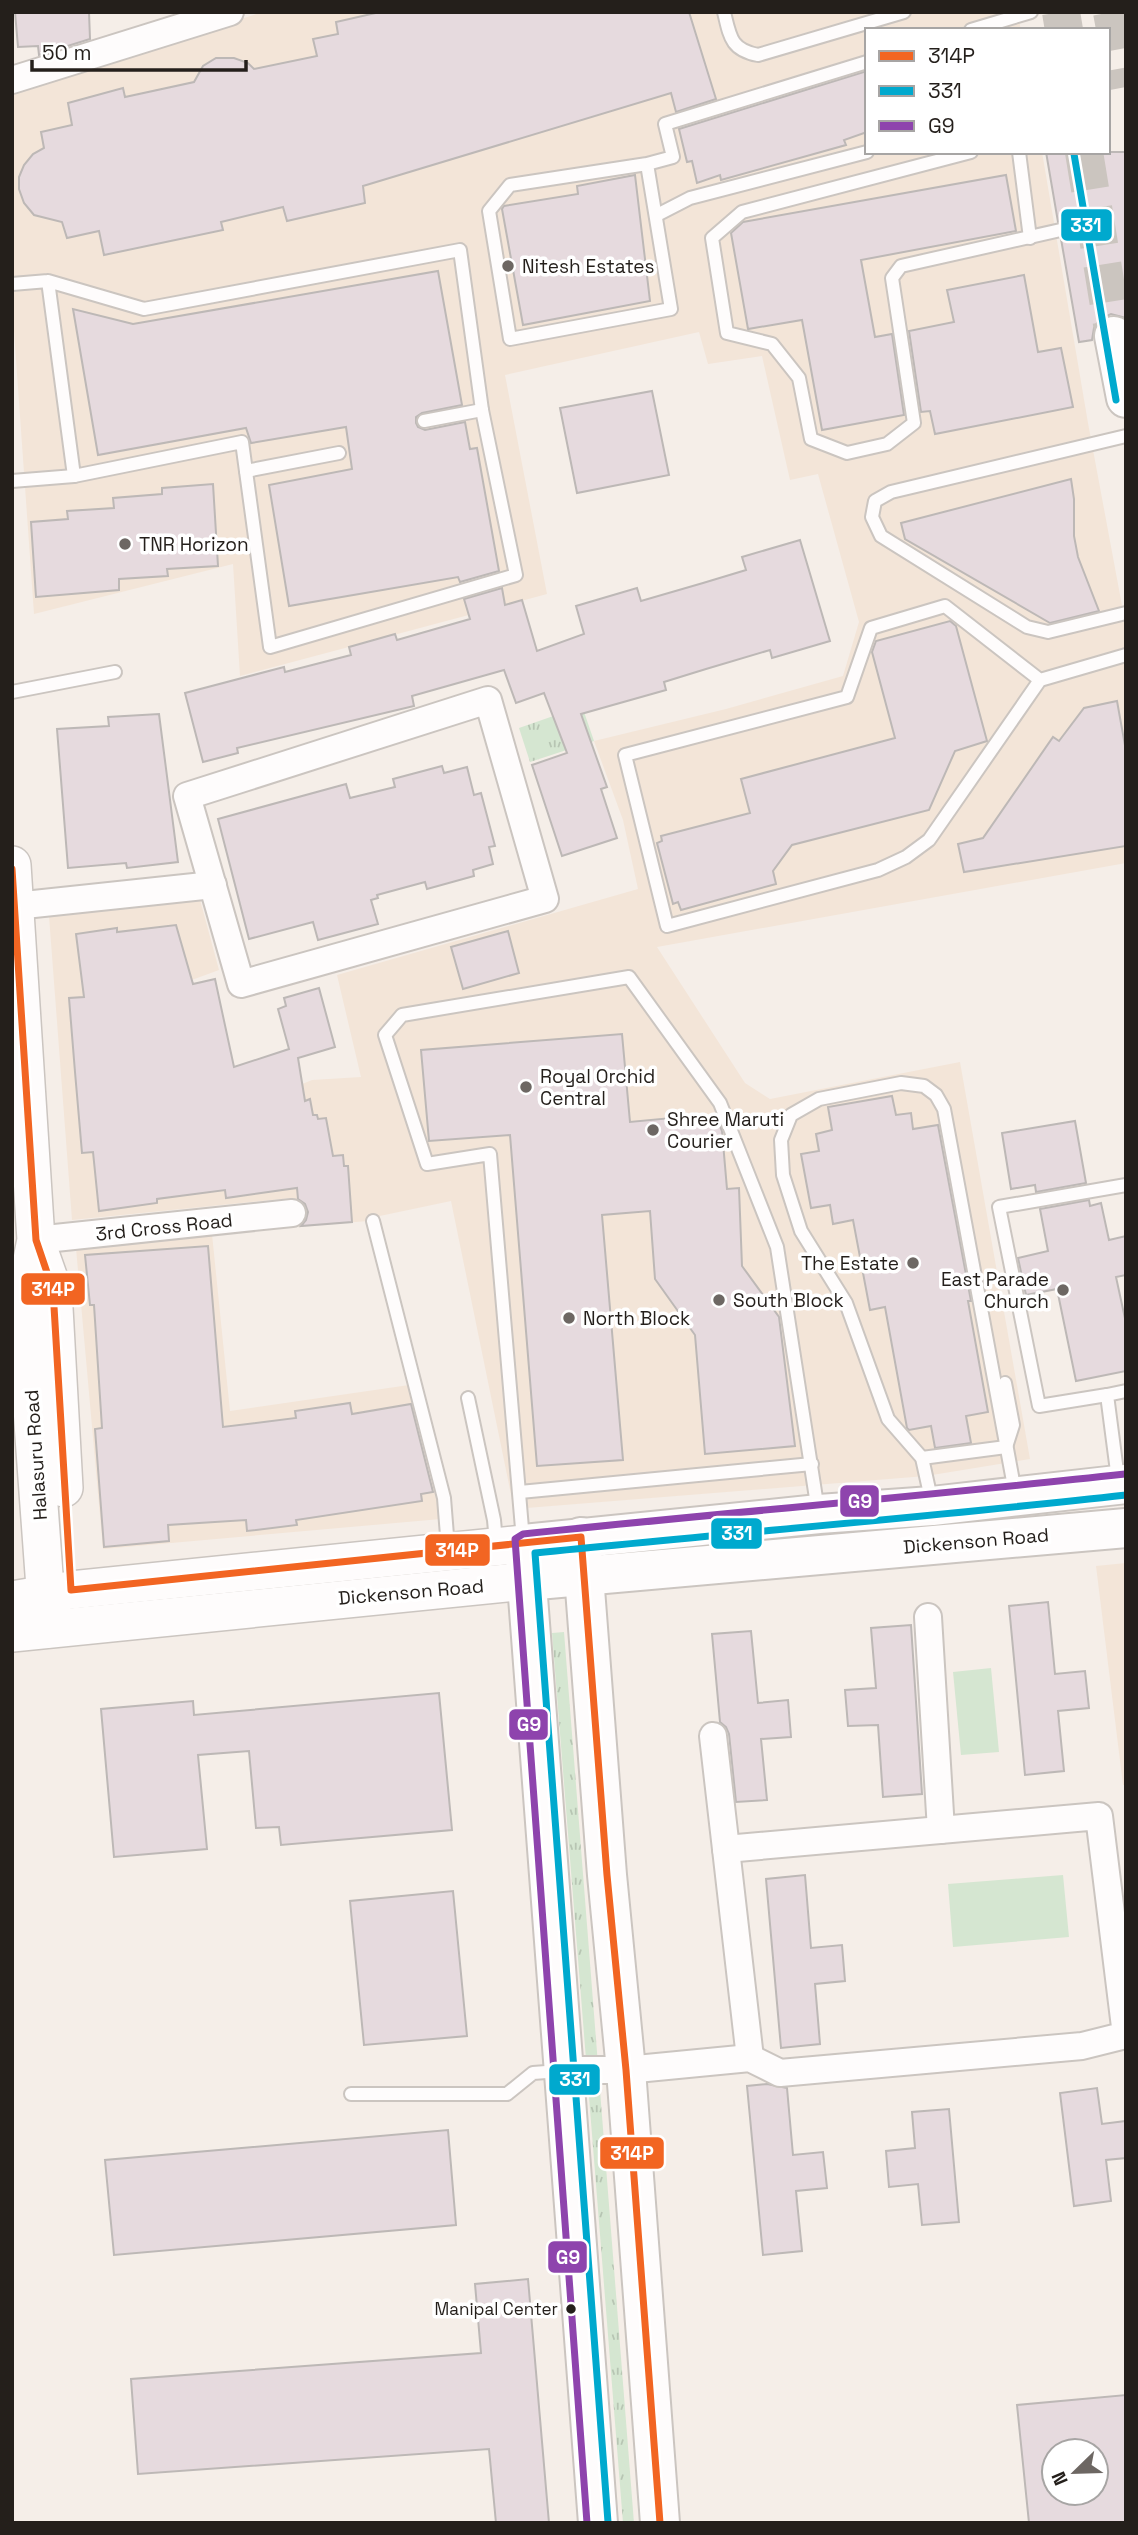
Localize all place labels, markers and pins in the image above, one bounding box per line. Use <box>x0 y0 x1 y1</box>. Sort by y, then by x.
place label: Nitesh Estates <box>522 254 655 279</box>
marker: Nitesh Estates <box>500 258 516 274</box>
place label: TNR Horizon <box>139 532 249 557</box>
marker: TNR Horizon <box>117 536 133 552</box>
place label: Royal Orchid Central <box>540 1064 655 1111</box>
marker: Royal Orchid Central <box>518 1079 534 1095</box>
place label: Shree Maruti Courier <box>667 1107 784 1154</box>
marker: Shree Maruti Courier <box>645 1122 661 1138</box>
place label: The Estate <box>801 1251 899 1276</box>
marker: The Estate <box>905 1255 921 1271</box>
place label: East Parade Church <box>941 1267 1049 1314</box>
marker: East Parade Church <box>1055 1282 1071 1298</box>
place label: South Block <box>733 1288 844 1313</box>
marker: South Block <box>711 1292 727 1308</box>
place label: North Block <box>583 1306 690 1331</box>
marker: North Block <box>561 1310 577 1326</box>
place label: Manipal Center <box>435 2298 558 2320</box>
marker: Manipal Center <box>564 2302 578 2316</box>

